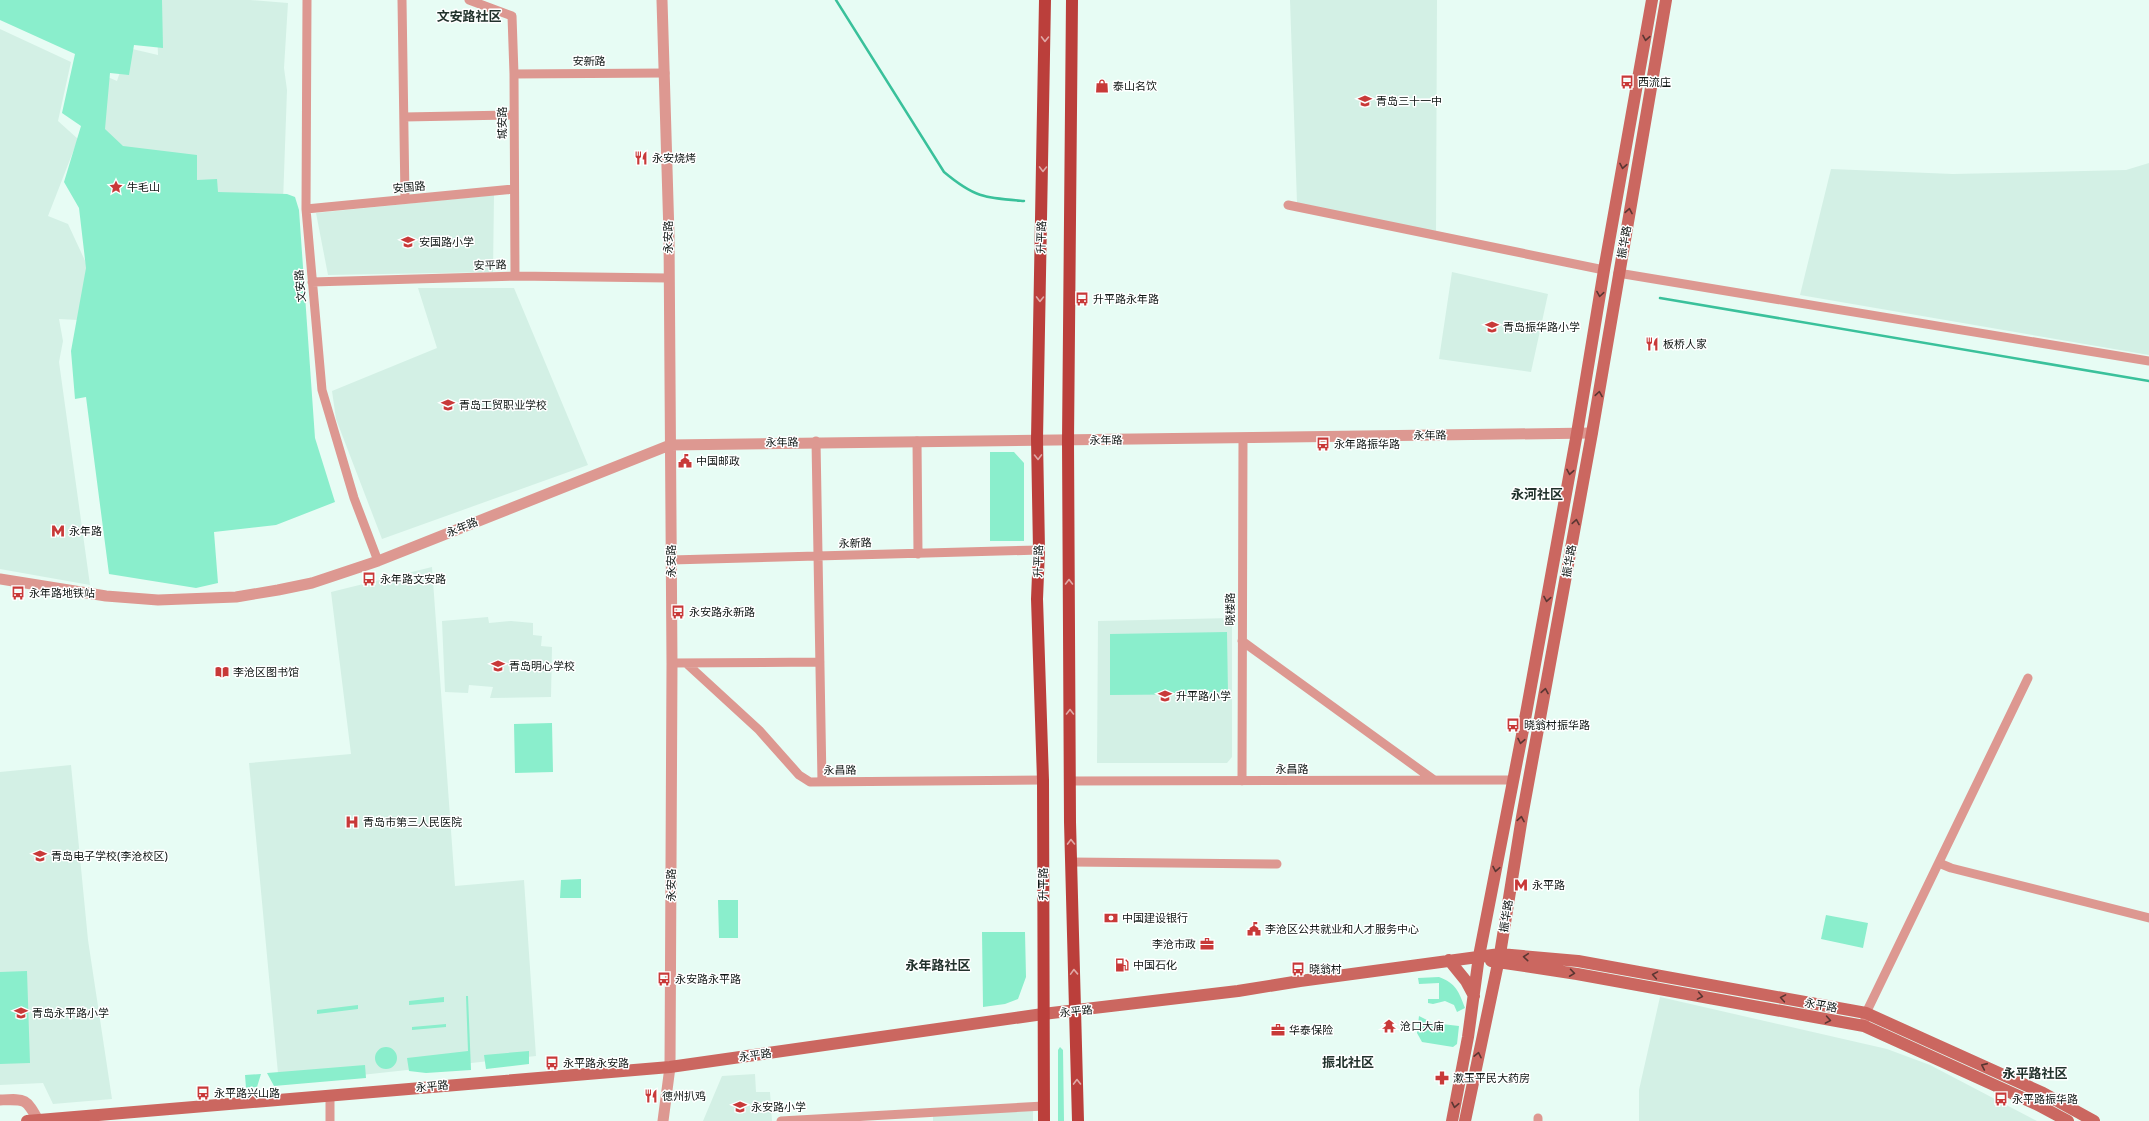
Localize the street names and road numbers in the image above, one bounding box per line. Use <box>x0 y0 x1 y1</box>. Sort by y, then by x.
street label: 安新路 <box>573 55 606 68</box>
street label: 城安路 <box>496 107 509 140</box>
street label: 安国路 <box>392 180 426 195</box>
street label: 升平路 <box>1034 220 1049 254</box>
street label: 永安路 <box>662 221 675 254</box>
street label: 振华路 <box>1615 225 1634 259</box>
street label: 安平路 <box>473 258 507 273</box>
street label: 文安路 <box>293 269 308 303</box>
street label: 永年路 <box>1413 429 1447 442</box>
street label: 永年路 <box>1089 434 1123 447</box>
street label: 永年路 <box>765 436 799 449</box>
street label: 永年路 <box>444 515 480 540</box>
street label: 永新路 <box>838 536 872 551</box>
street label: 升平路 <box>1031 544 1046 578</box>
street label: 振华路 <box>1560 544 1579 578</box>
street label: 永安路 <box>665 545 678 578</box>
street label: 晓楼路 <box>1224 593 1237 626</box>
street label: 永昌路 <box>1276 763 1309 776</box>
street label: 永昌路 <box>823 764 857 777</box>
street label: 升平路 <box>1037 868 1050 901</box>
street label: 永安路 <box>665 869 678 902</box>
street label: 振华路 <box>1497 899 1515 933</box>
street label: 永平路 <box>1804 996 1838 1015</box>
street label: 永平路 <box>1059 1003 1093 1020</box>
street label: 永平路 <box>738 1047 772 1064</box>
street label: 永平路 <box>415 1079 449 1094</box>

